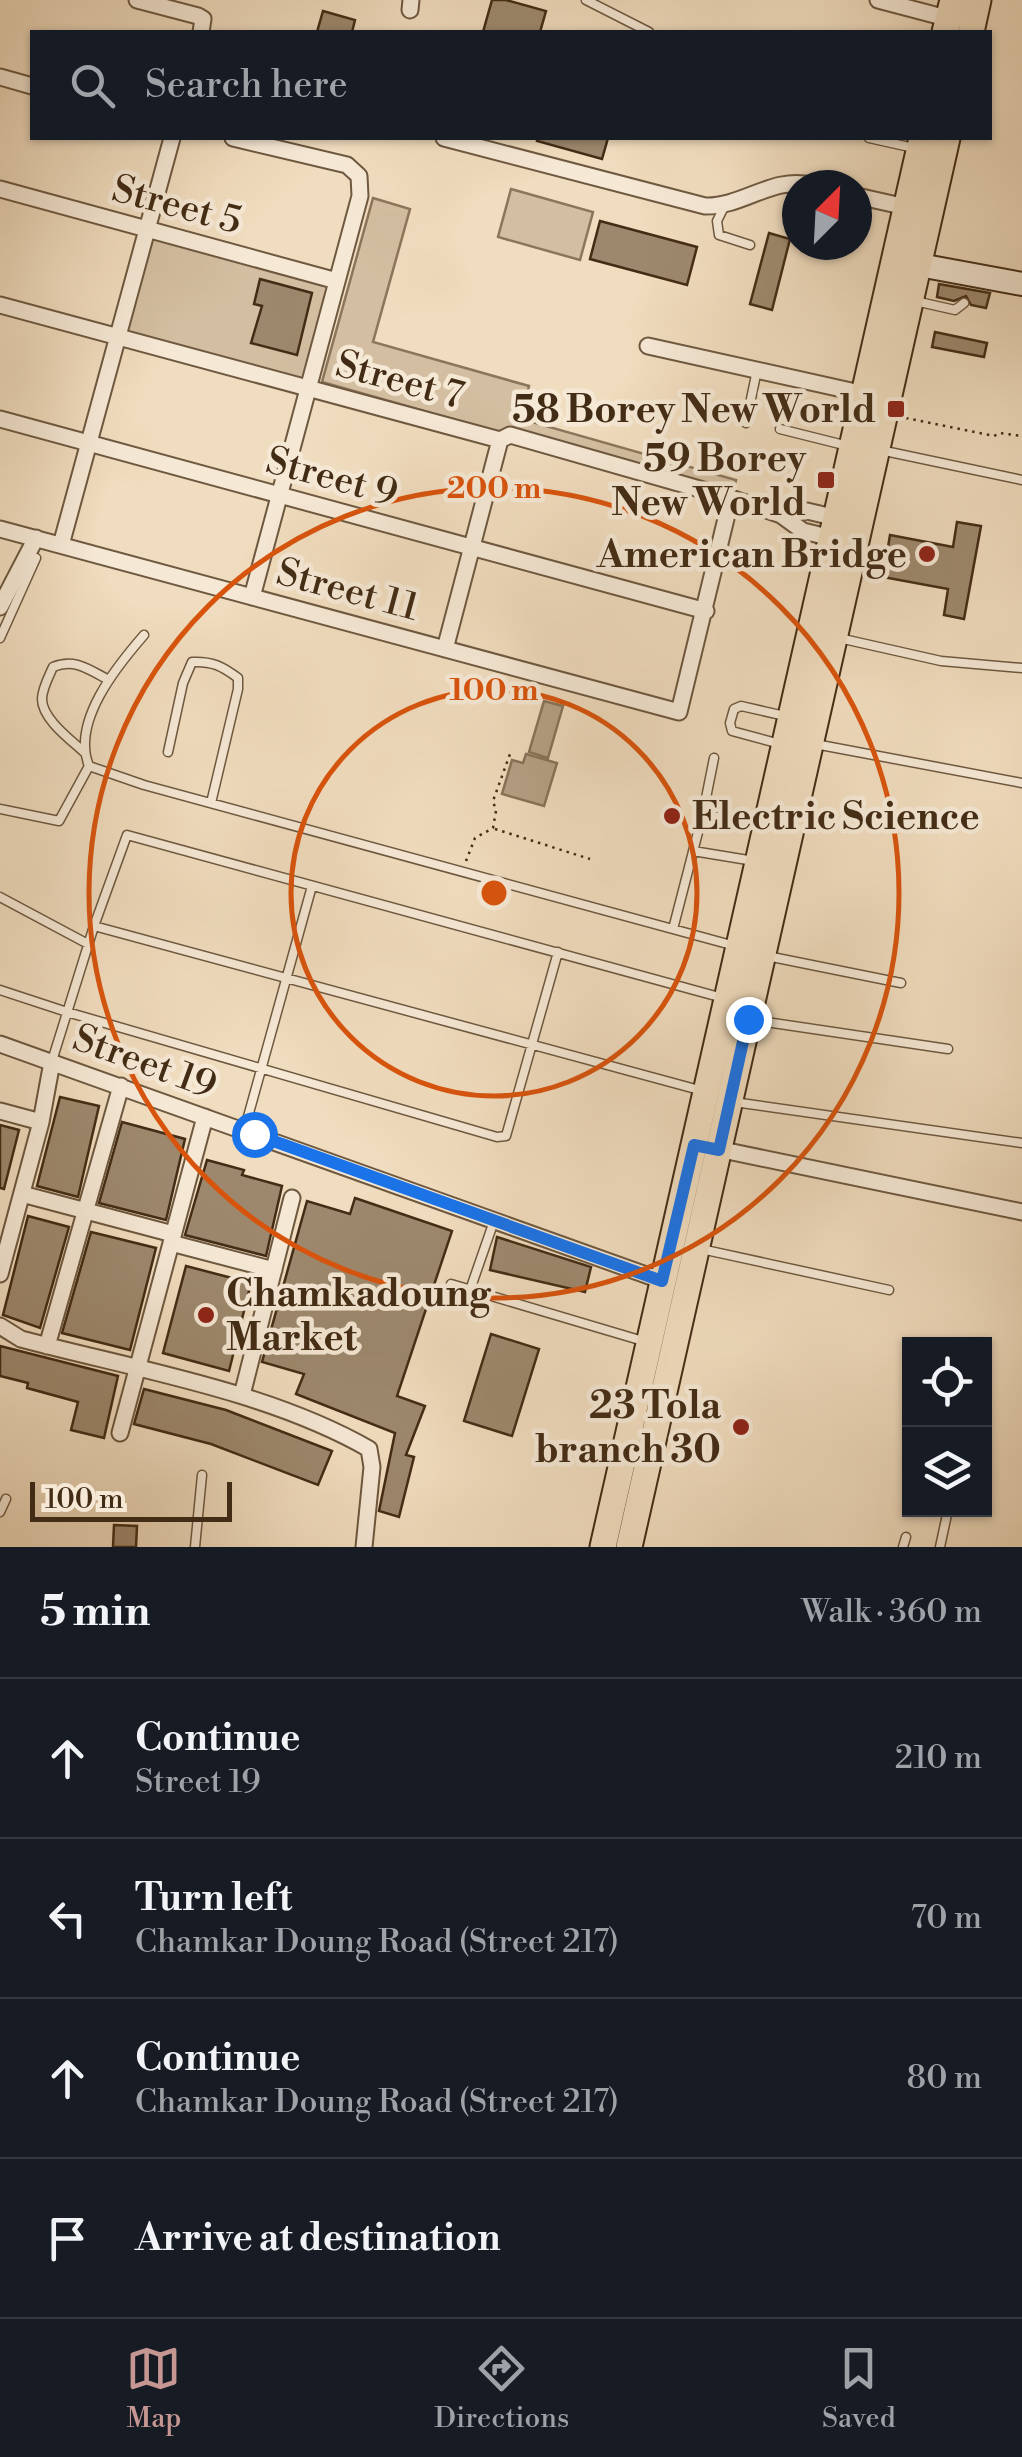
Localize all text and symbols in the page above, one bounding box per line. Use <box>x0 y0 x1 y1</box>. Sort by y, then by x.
search box <box>30 30 992 140</box>
icon: search <box>65 58 120 113</box>
text: Search here <box>145 62 348 109</box>
street label: Street 5 <box>107 166 246 245</box>
north arrow <box>782 170 872 260</box>
street label: Street 7 <box>331 341 469 420</box>
place label: 58 Borey New World <box>512 387 876 434</box>
marker: 58 Borey New World <box>885 398 907 420</box>
place label: 59 Borey New World <box>611 436 807 527</box>
street label: Street 9 <box>261 437 402 517</box>
marker: 59 Borey New World <box>815 469 837 491</box>
text: 200 m <box>447 470 541 508</box>
place label: American Bridge <box>596 532 907 579</box>
marker: American Bridge <box>916 543 938 565</box>
street label: Street 11 <box>271 549 424 632</box>
text: 100 m <box>449 672 539 710</box>
place label: Electric Science <box>692 794 980 841</box>
marker: Electric Science <box>661 805 683 827</box>
centre of rings <box>476 875 512 911</box>
route end <box>726 997 772 1043</box>
street label: Street 19 <box>66 1015 223 1110</box>
route start <box>232 1112 278 1158</box>
place label: Chamkadoung Market <box>226 1271 492 1362</box>
marker: Chamkadoung Market <box>195 1304 217 1326</box>
map controls <box>902 1337 992 1517</box>
button: locate <box>902 1337 992 1427</box>
place label: 23 Tola branch 30 <box>535 1383 721 1474</box>
marker: 23 Tola branch 30 <box>730 1416 752 1438</box>
button: layers <box>902 1427 992 1517</box>
scale bar <box>30 1477 232 1522</box>
text: 100 m <box>45 1482 124 1517</box>
text: 5 min <box>40 1586 150 1639</box>
text: Walk · 360 m <box>801 1592 982 1632</box>
text: Continue <box>135 1715 300 1762</box>
icon: ahead <box>40 1731 95 1786</box>
text: 210 m <box>895 1738 982 1778</box>
text: Street 19 <box>135 1762 261 1802</box>
text: Turn left <box>135 1875 292 1922</box>
icon: left <box>40 1891 95 1946</box>
text: 70 m <box>911 1898 982 1938</box>
text: Chamkar Doung Road (Street 217) <box>135 1922 619 1962</box>
text: Continue <box>135 2035 300 2082</box>
icon: ahead <box>40 2051 95 2106</box>
text: 80 m <box>907 2058 982 2098</box>
text: Chamkar Doung Road (Street 217) <box>135 2082 619 2122</box>
icon: arrive <box>40 2211 95 2266</box>
text: Arrive at destination <box>135 2215 501 2262</box>
tab: Map <box>126 2341 181 2436</box>
tab: Directions <box>434 2341 569 2436</box>
tab: Saved <box>822 2341 896 2436</box>

